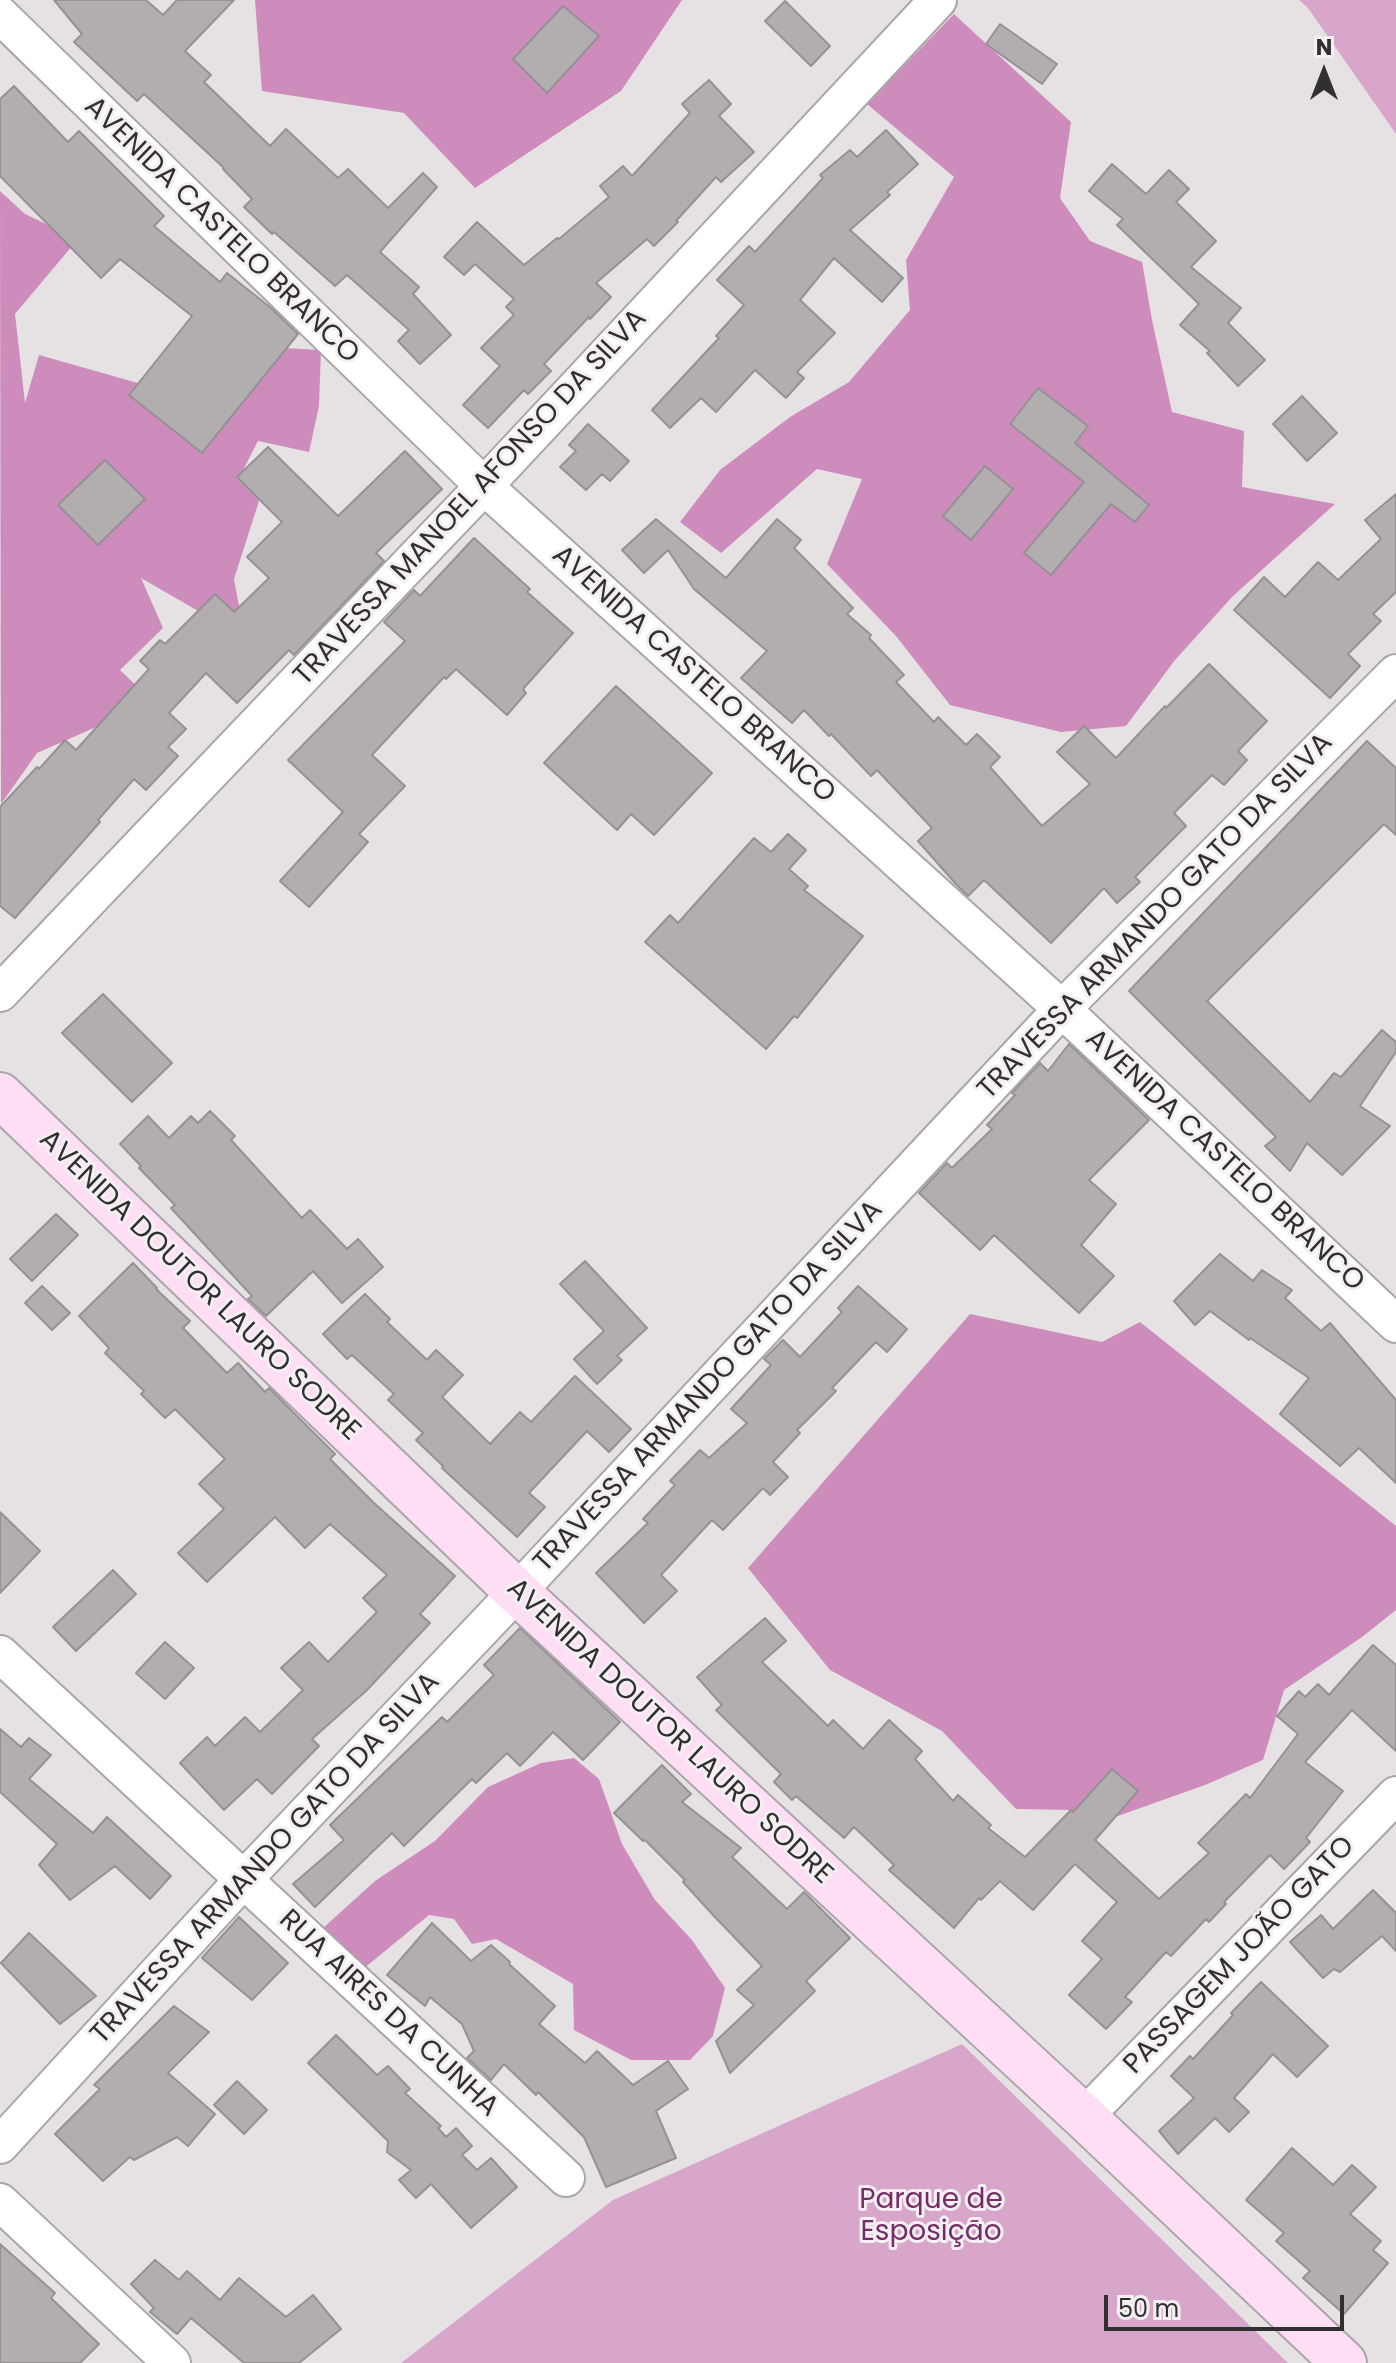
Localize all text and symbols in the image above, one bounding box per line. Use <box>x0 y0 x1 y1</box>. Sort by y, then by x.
north arrow <box>1284 32 1364 112</box>
text: N <box>1316 32 1332 63</box>
street label: AVENIDA CASTELO BRANCO <box>77 91 365 371</box>
street label: TRAVESSA MANOEL AFONSO DA SILVA <box>287 303 655 693</box>
street label: AVENIDA CASTELO BRANCO <box>545 539 841 811</box>
street label: TRAVESSA ARMANDO GATO DA SILVA <box>972 727 1340 1107</box>
street label: AVENIDA CASTELO BRANCO <box>1078 1023 1370 1299</box>
street label: AVENIDA DOUTOR LAURO SODRE <box>32 1123 366 1449</box>
street label: TRAVESSA ARMANDO GATO DA SILVA <box>528 1194 890 1580</box>
street label: AVENIDA DOUTOR LAURO SODRE <box>499 1572 839 1892</box>
street label: TRAVESSA ARMANDO GATO DA SILVA <box>85 1666 447 2052</box>
street label: PASSAGEM JOÃO GATO <box>1118 1830 1362 2082</box>
street label: RUA AIRES DA CUNHA <box>271 1904 505 2124</box>
park label: Parque de Esposição <box>859 2184 1003 2250</box>
scale bar <box>1108 2279 1348 2329</box>
text: 50 m <box>1118 2292 1179 2325</box>

